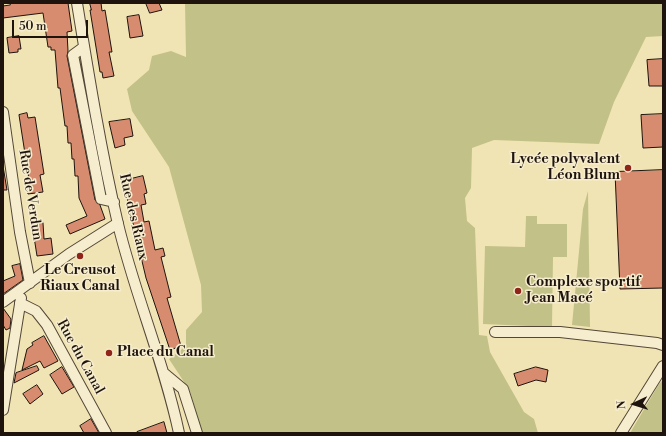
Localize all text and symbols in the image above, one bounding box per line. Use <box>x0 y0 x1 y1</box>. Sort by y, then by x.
scale bar <box>14 12 90 38</box>
text: 50 m <box>19 19 47 34</box>
street label: Rue de Verdun <box>15 148 45 242</box>
place label: Lycée polyvalent Léon Blum <box>511 152 620 184</box>
marker: Lycée polyvalent Léon Blum <box>623 163 633 173</box>
street label: Rue des Riaux <box>115 172 151 262</box>
marker: Le Creusot Riaux Canal <box>75 251 85 261</box>
place label: Le Creusot Riaux Canal <box>40 263 120 296</box>
place label: Complexe sportif Jean Macé <box>526 275 640 308</box>
marker: Complexe sportif Jean Macé <box>513 286 523 296</box>
street label: Rue du Canal <box>53 317 107 397</box>
place label: Place du Canal <box>117 345 214 361</box>
marker: Place du Canal <box>104 348 114 358</box>
north arrow <box>614 384 654 424</box>
text: N <box>615 400 629 410</box>

